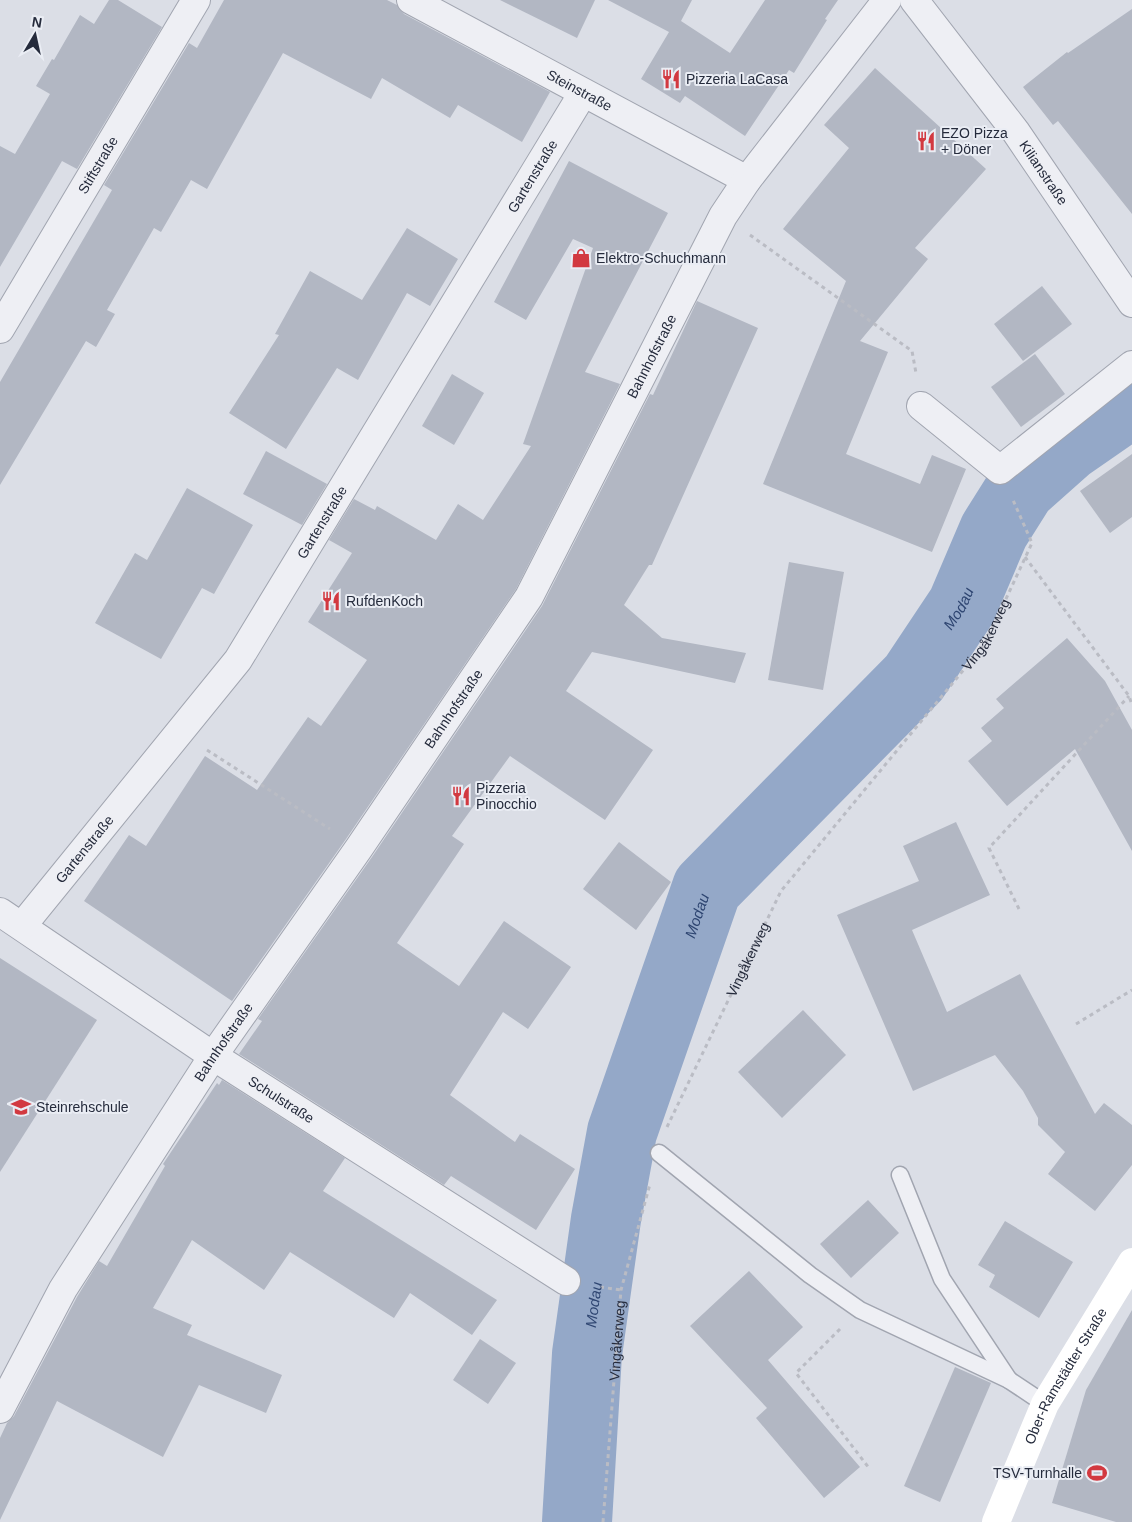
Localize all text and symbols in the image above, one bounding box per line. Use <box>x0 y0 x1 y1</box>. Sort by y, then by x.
north arrow <box>10 10 60 60</box>
text: N <box>31 13 43 31</box>
street label: Steinstraße <box>544 66 615 114</box>
restaurant icon: Pizzeria LaCasa <box>660 68 682 90</box>
place label: Pizzeria LaCasa <box>686 71 788 87</box>
place label: EZO Pizza + Döner <box>941 125 1008 157</box>
restaurant icon: EZO Pizza + Döner <box>915 130 937 152</box>
street label: Stiftstraße <box>75 133 121 196</box>
street label: Gartenstraße <box>504 137 561 216</box>
street label: Kilianstraße <box>1016 138 1071 208</box>
shop icon: Elektro-Schuchmann <box>570 247 592 269</box>
place label: Elektro-Schuchmann <box>596 250 726 266</box>
street label: Bahnhofstraße <box>624 312 680 401</box>
street label: Gartenstraße <box>294 483 350 562</box>
water label: Modau <box>940 584 977 633</box>
restaurant icon: RufdenKoch <box>320 590 342 612</box>
place label: RufdenKoch <box>346 593 423 609</box>
street label: Vingåkerweg <box>959 596 1013 674</box>
street label: Bahnhofstraße <box>421 666 486 751</box>
place label: Pizzeria Pinocchio <box>476 780 537 812</box>
restaurant icon: Pizzeria Pinocchio <box>450 785 472 807</box>
street label: Gartenstraße <box>52 812 117 886</box>
water label: Modau <box>681 891 713 940</box>
street label: Vingåkerweg <box>723 920 773 999</box>
street label: Bahnhofstraße <box>191 999 256 1084</box>
street label: Schulstraße <box>245 1073 317 1126</box>
school or university icon: Steinrehschule <box>10 1096 32 1118</box>
place label: Steinrehschule <box>36 1099 129 1115</box>
water label: Modau <box>582 1280 605 1329</box>
street label: Vingåkerweg <box>606 1300 628 1381</box>
street label: Ober-Ramstädter Straße <box>1021 1305 1110 1447</box>
sports icon: TSV-Turnhalle <box>1086 1462 1108 1484</box>
place label: TSV-Turnhalle <box>993 1465 1082 1481</box>

